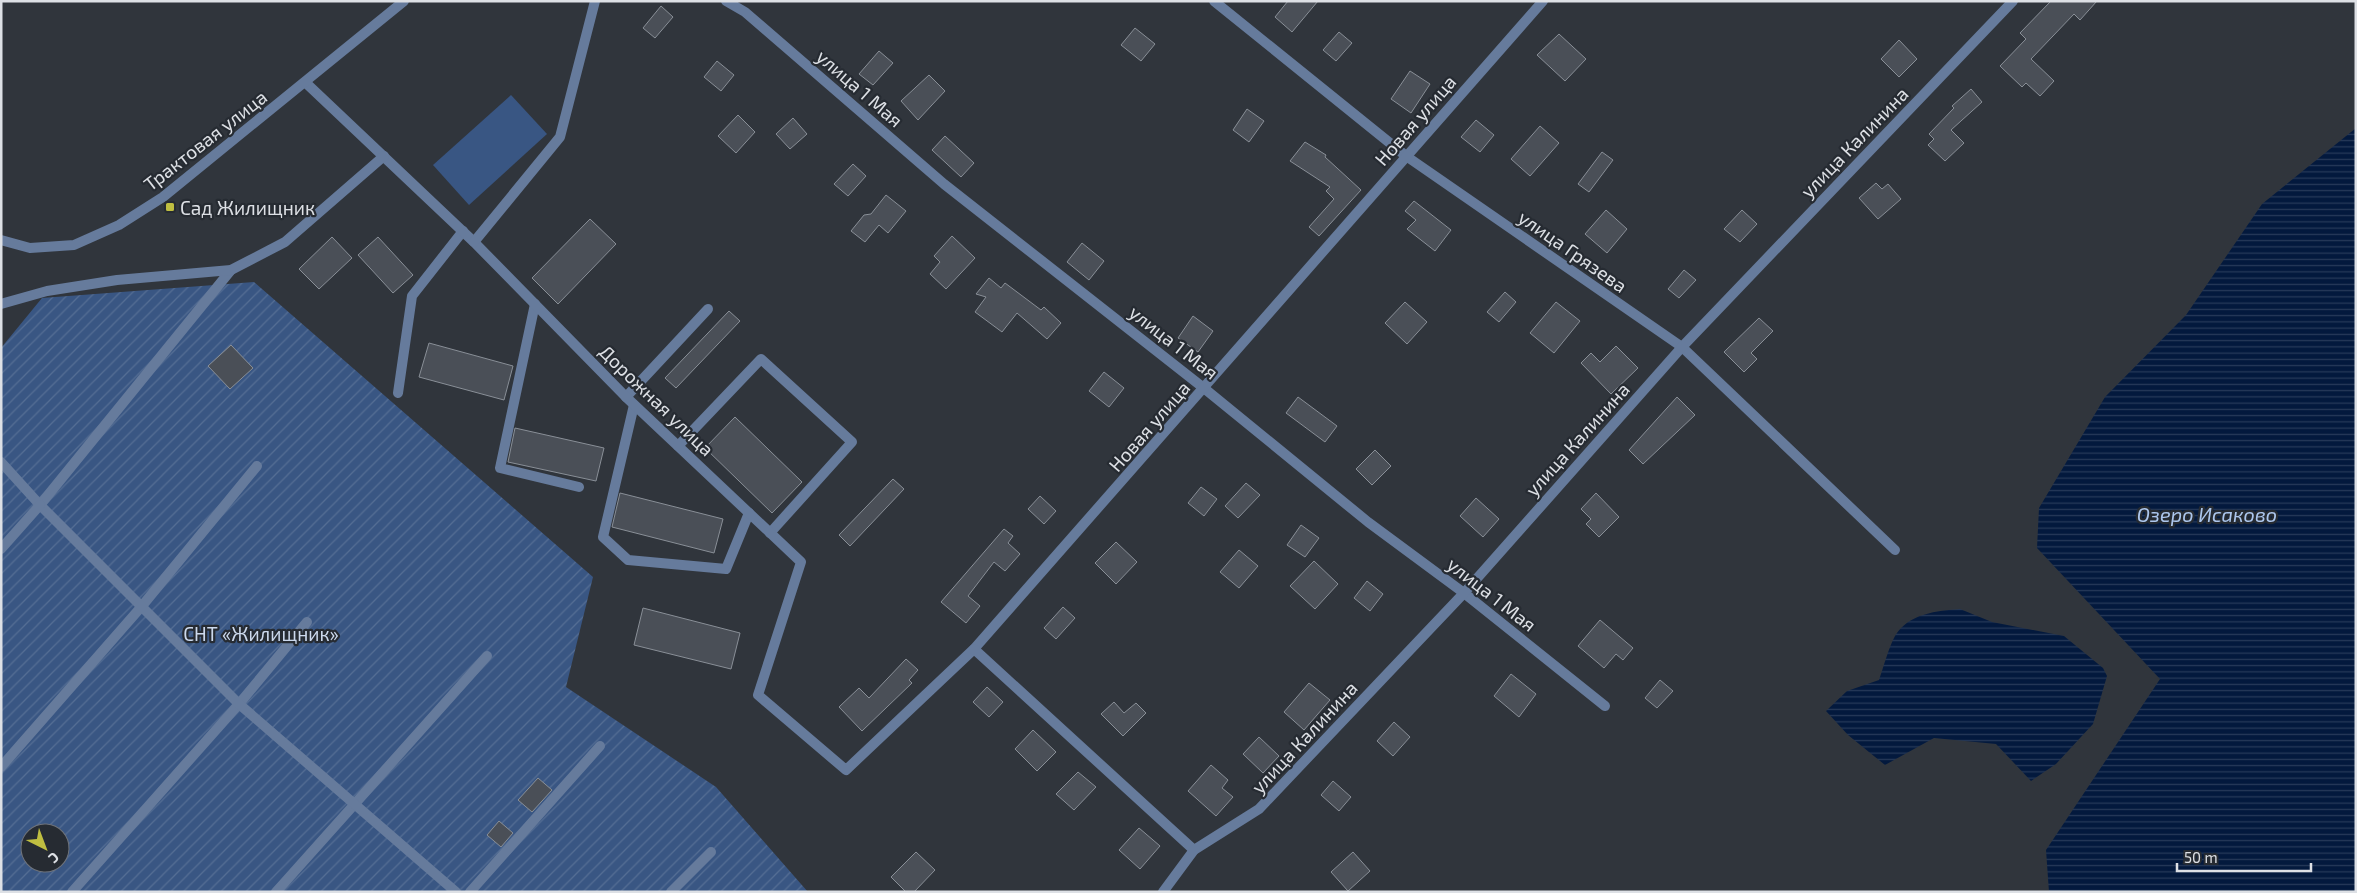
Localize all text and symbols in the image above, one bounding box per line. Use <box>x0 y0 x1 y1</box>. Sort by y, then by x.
street label: улица 1 Мая <box>812 44 908 132</box>
street label: Новая улица <box>1370 70 1461 171</box>
street label: улица Калинина <box>1795 82 1913 203</box>
street label: Трактовая улица <box>139 85 272 196</box>
place label: Сад Жилищник <box>180 196 315 219</box>
marker: Сад Жилищник <box>164 201 176 213</box>
street label: улица Грязева <box>1514 205 1632 298</box>
street label: улица 1 Мая <box>1124 300 1223 385</box>
street label: Дорожная улица <box>594 340 719 461</box>
street label: Новая улица <box>1104 376 1195 477</box>
street label: улица Калинина <box>1520 378 1635 501</box>
water label: Озеро Исаково <box>2137 502 2277 526</box>
street label: улица 1 Мая <box>1442 552 1541 637</box>
park label: СНТ «Жилищник» <box>183 622 339 645</box>
street label: улица Калинина <box>1246 676 1363 798</box>
north arrow <box>20 823 70 873</box>
scale bar <box>2177 840 2311 872</box>
text: 50 m <box>2184 848 2218 866</box>
text: С <box>45 849 63 867</box>

